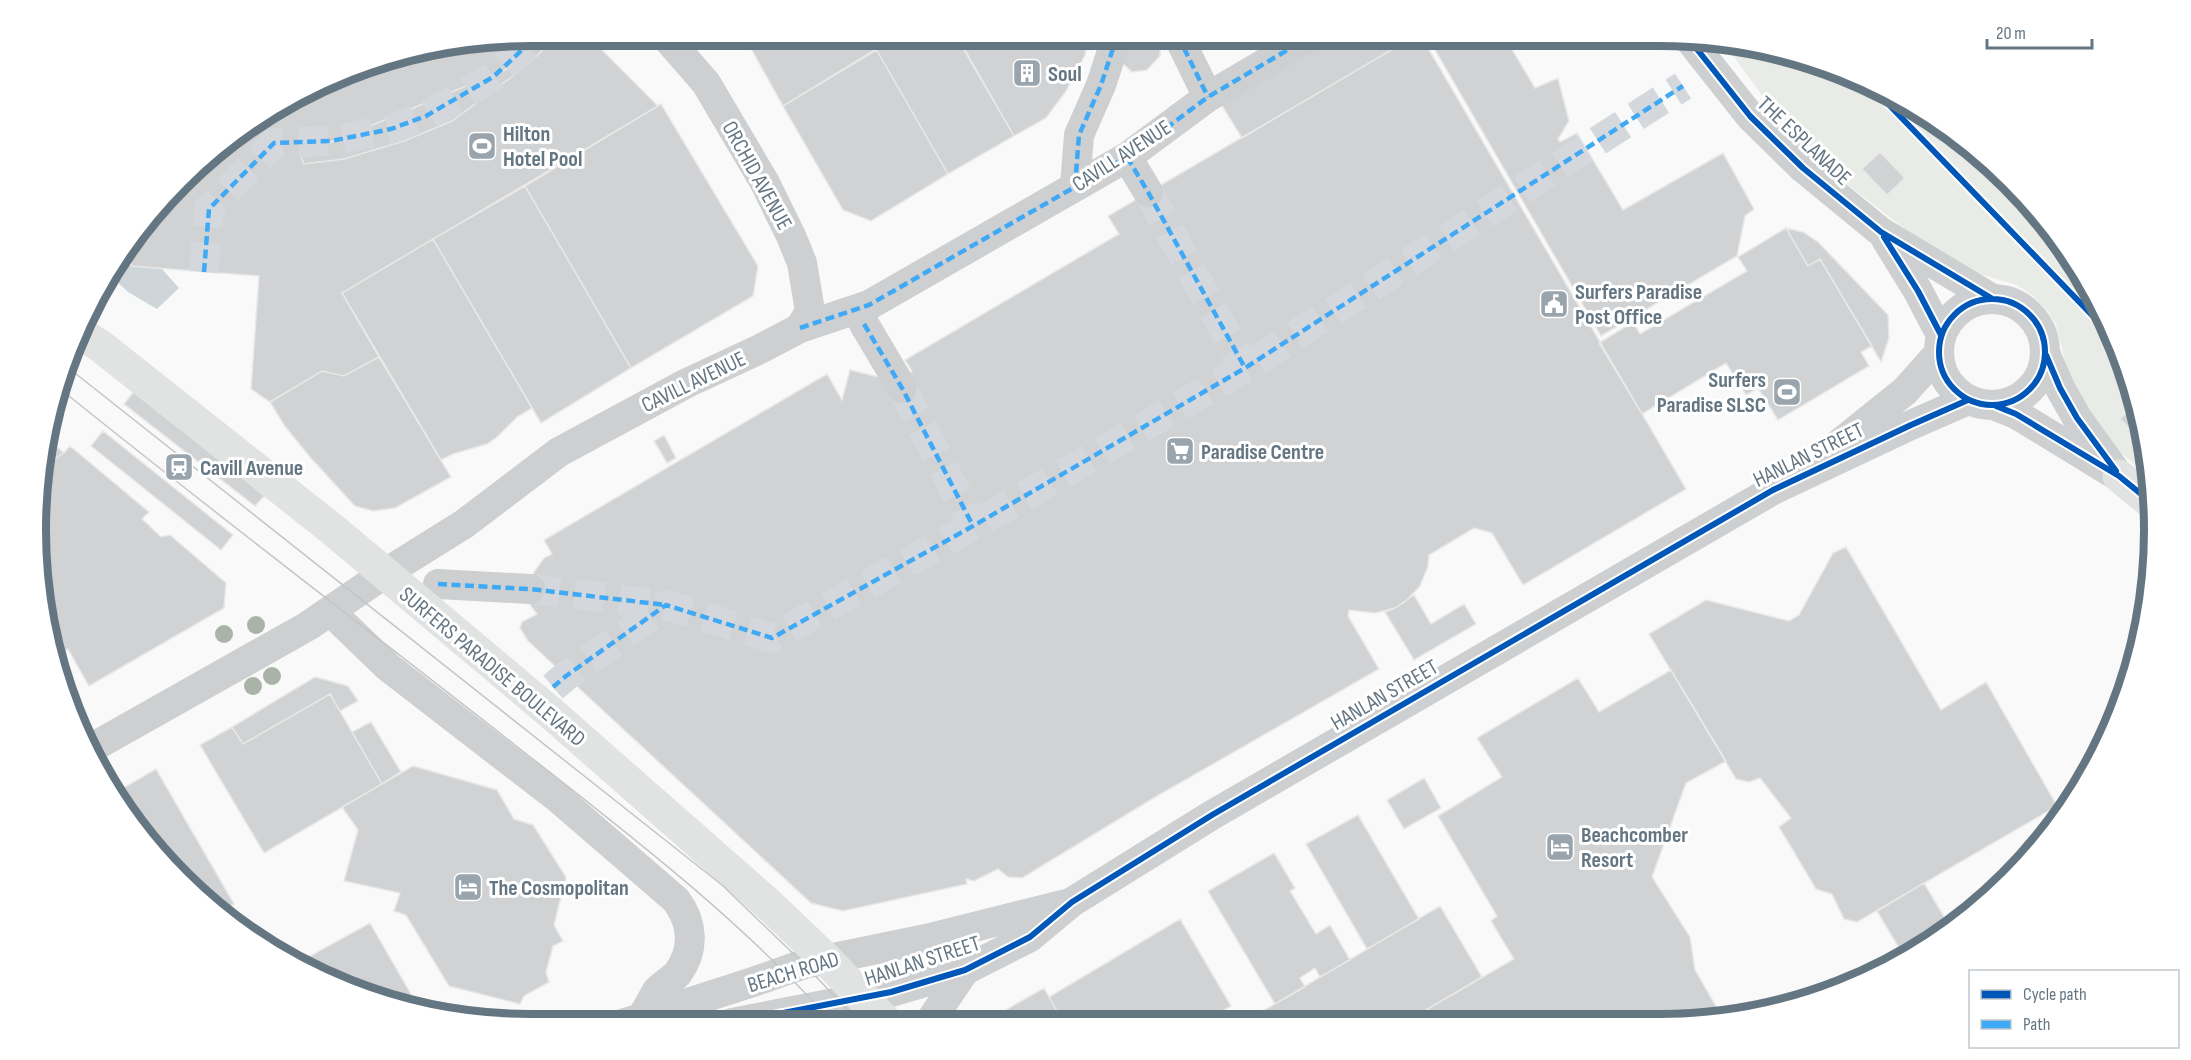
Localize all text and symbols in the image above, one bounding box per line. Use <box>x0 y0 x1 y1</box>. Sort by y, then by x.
scale bar <box>1987 12 2092 50</box>
text: 20 m <box>1996 23 2026 44</box>
building icon: Soul <box>1011 57 1043 89</box>
place label: Soul <box>1048 61 1082 88</box>
street label: THE ESPLANADE <box>1751 91 1857 191</box>
street label: CAVILL AVENUE <box>1067 114 1176 198</box>
street label: ORCHID AVENUE <box>716 117 798 235</box>
place label: Hilton Hotel Pool <box>503 121 582 173</box>
sports icon: Hilton Hotel Pool <box>466 130 498 162</box>
place label: Surfers Paradise Post Office <box>1575 279 1702 331</box>
public building icon: Surfers Paradise Post Office <box>1538 288 1570 320</box>
street label: CAVILL AVENUE <box>637 346 750 419</box>
place label: Surfers Paradise SLSC <box>1657 367 1766 419</box>
sports icon: Surfers Paradise SLSC <box>1771 376 1803 408</box>
street label: HANLAN STREET <box>1749 417 1868 494</box>
supermarket icon: Paradise Centre <box>1164 435 1196 467</box>
place label: Paradise Centre <box>1201 439 1324 466</box>
station icon: Cavill Avenue <box>163 451 195 483</box>
place label: Cavill Avenue <box>200 455 303 482</box>
street label: SURFERS PARADISE BOULEVARD <box>394 581 591 753</box>
street label: HANLAN STREET <box>1326 654 1443 737</box>
place label: Beachcomber Resort <box>1581 822 1688 874</box>
hotel icon: Beachcomber Resort <box>1544 831 1576 863</box>
hotel icon: The Cosmopolitan <box>452 871 484 903</box>
place label: The Cosmopolitan <box>489 875 629 902</box>
street label: HANLAN STREET <box>861 930 984 993</box>
street label: BEACH ROAD <box>744 946 842 999</box>
legend <box>1969 970 2179 1048</box>
text: Cycle path <box>2023 984 2087 1005</box>
text: Path <box>2023 1014 2051 1035</box>

